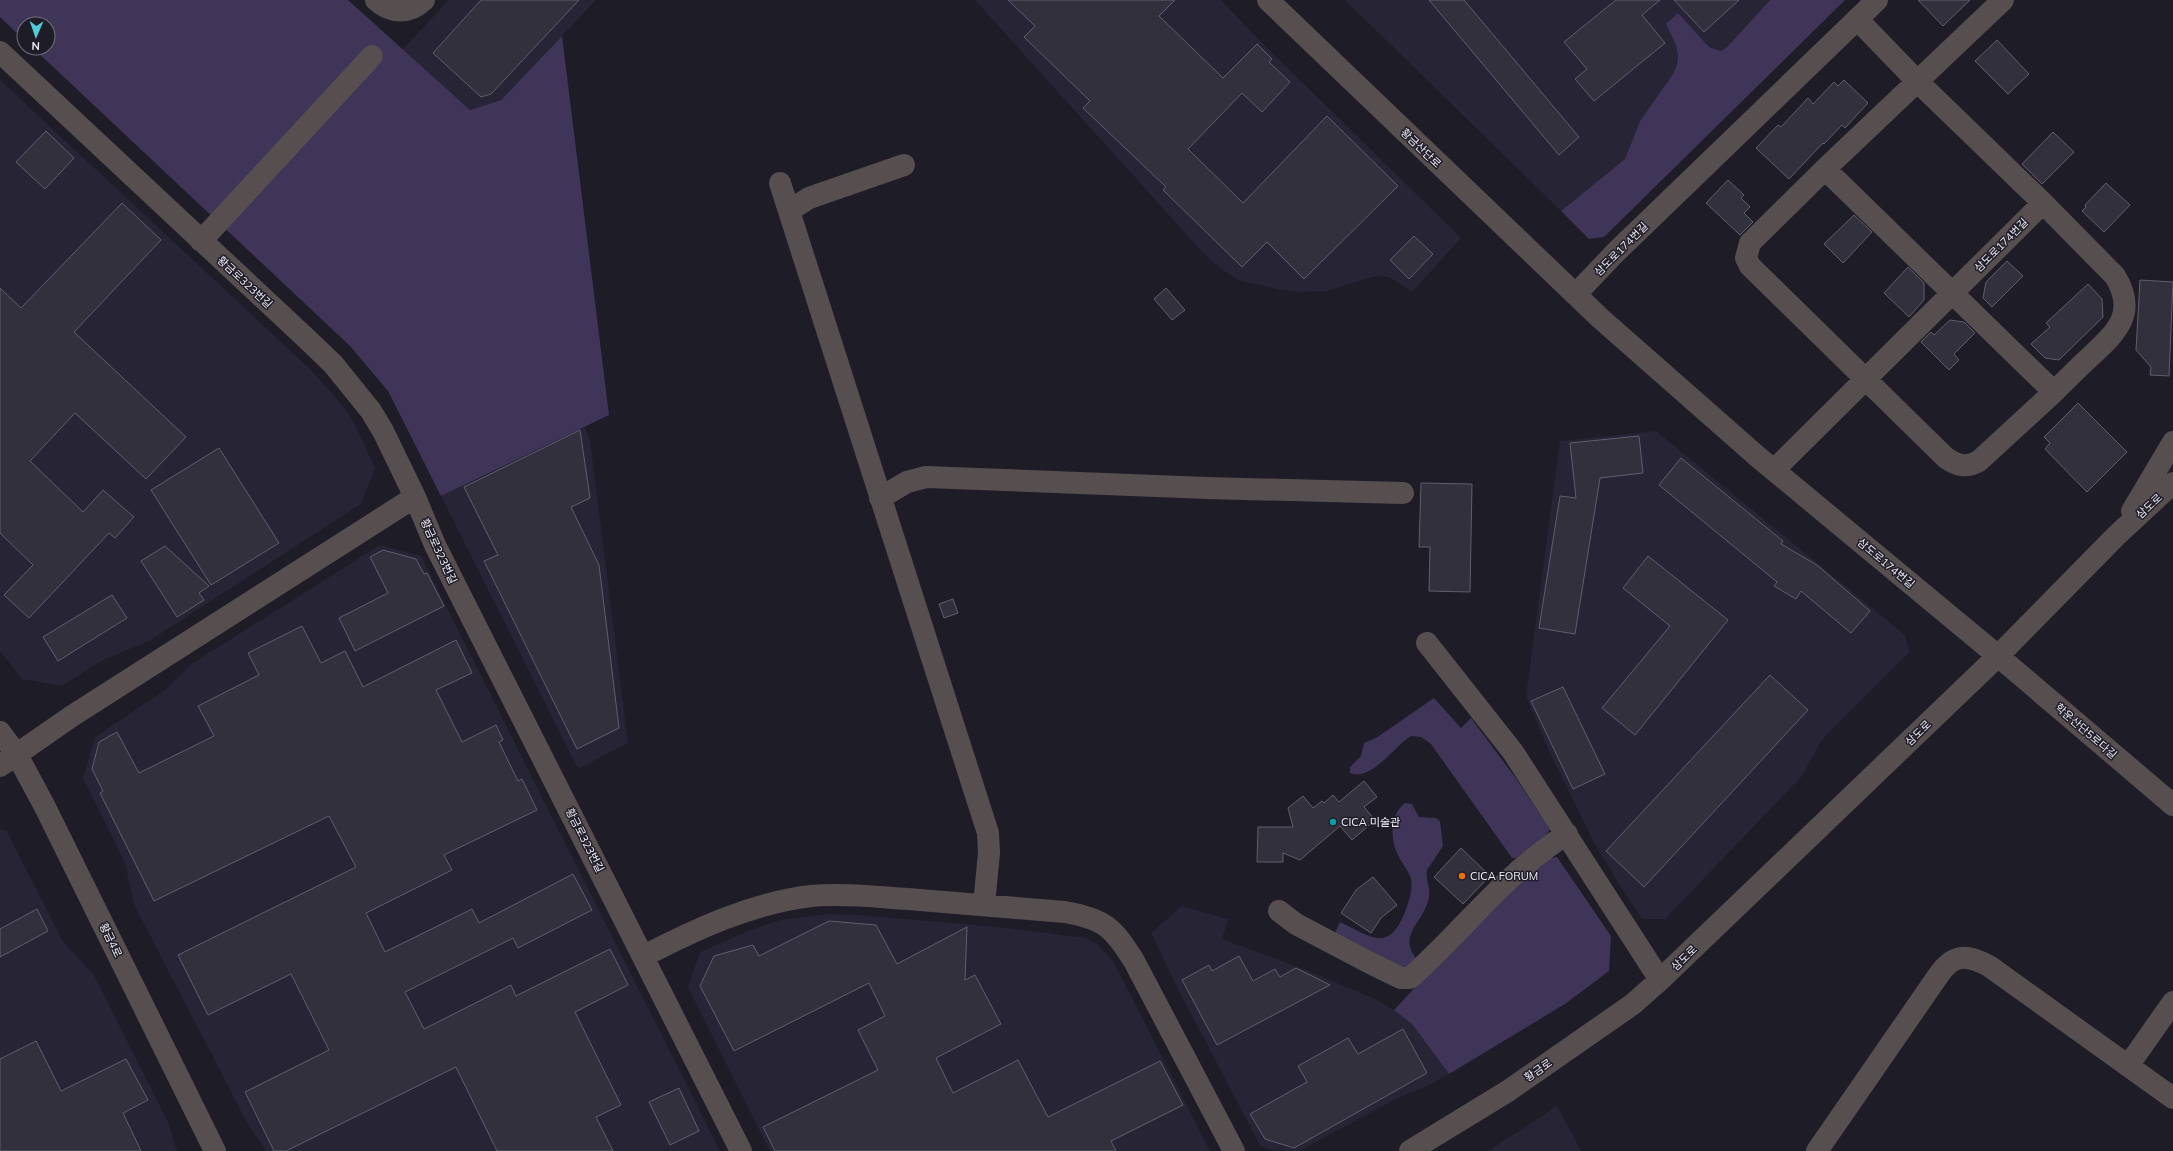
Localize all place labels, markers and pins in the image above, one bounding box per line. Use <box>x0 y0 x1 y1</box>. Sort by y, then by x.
place label: CICA 미술관 <box>1341 815 1400 829</box>
marker: CICA 미술관 <box>1328 817 1338 827</box>
place label: CICA FORUM <box>1470 869 1538 883</box>
marker: CICA FORUM <box>1457 871 1467 881</box>

